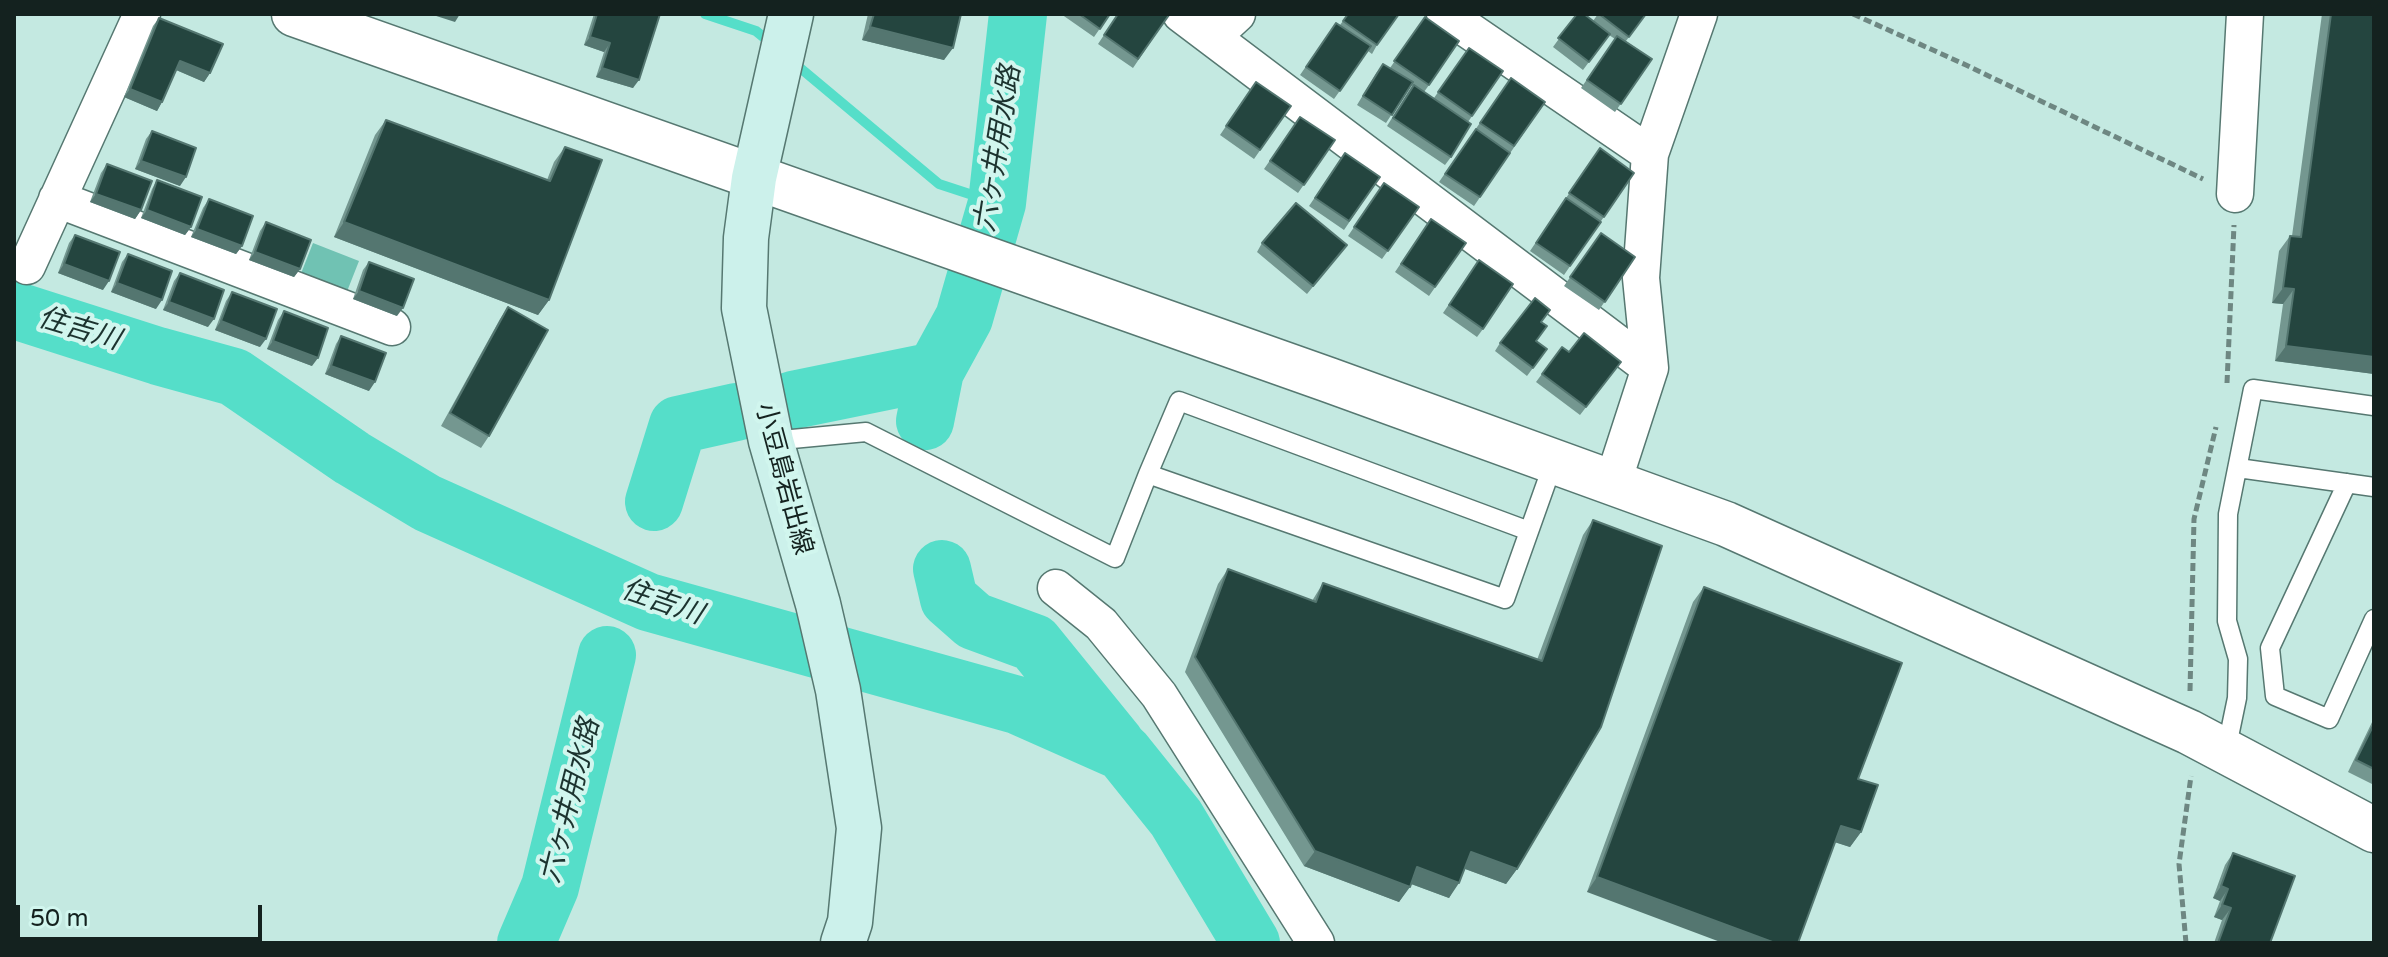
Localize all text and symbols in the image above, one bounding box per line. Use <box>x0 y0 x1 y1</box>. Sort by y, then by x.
water label: 六ヶ井用水路 <box>969 63 1029 235</box>
water label: 住吉川 <box>34 302 124 358</box>
street label: 小豆島岩出線 <box>748 400 818 558</box>
water label: 住吉川 <box>617 573 707 633</box>
water label: 六ヶ井用水路 <box>534 715 608 887</box>
scale bar <box>20 889 266 939</box>
text: 50 m <box>30 904 88 933</box>

